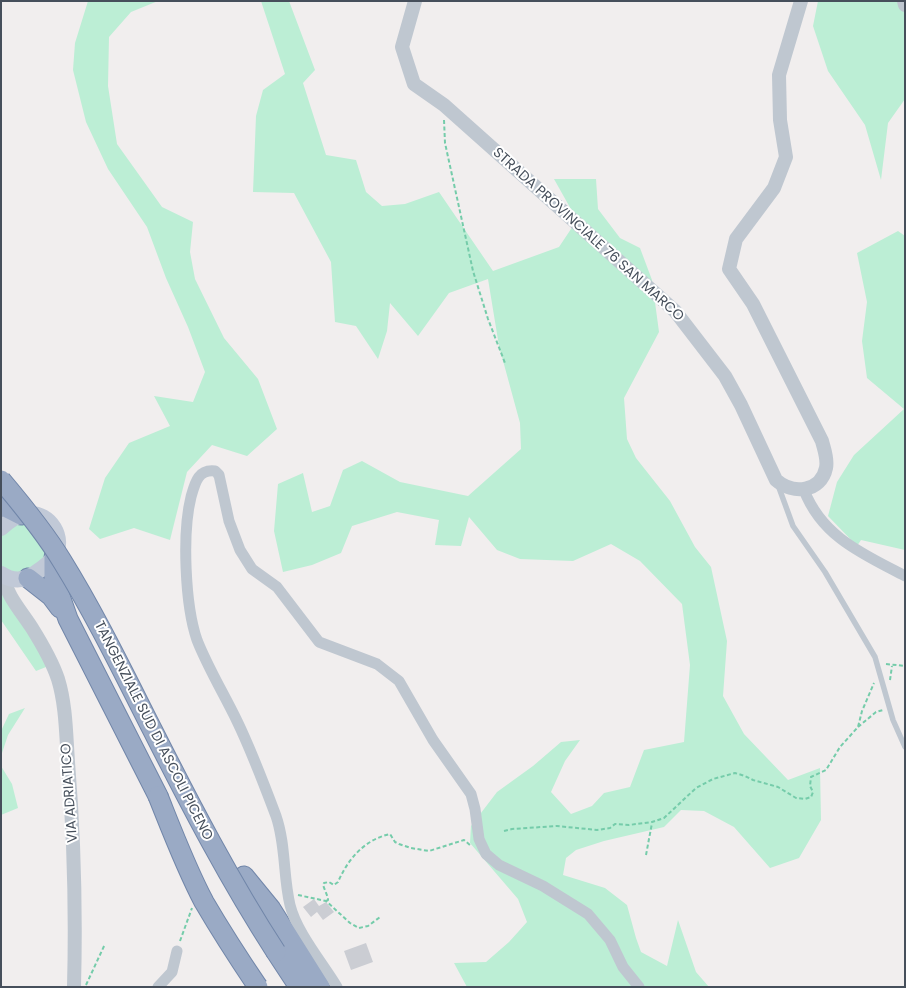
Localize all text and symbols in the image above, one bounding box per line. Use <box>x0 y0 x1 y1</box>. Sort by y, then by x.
street label: STRADA PROVINCIALE 76 SAN MARCO <box>489 145 687 325</box>
street label: TANGENZIALE SUD DI ASCOLI PICENO <box>90 619 216 843</box>
street label: VIA ADRIATICO <box>58 743 82 843</box>

